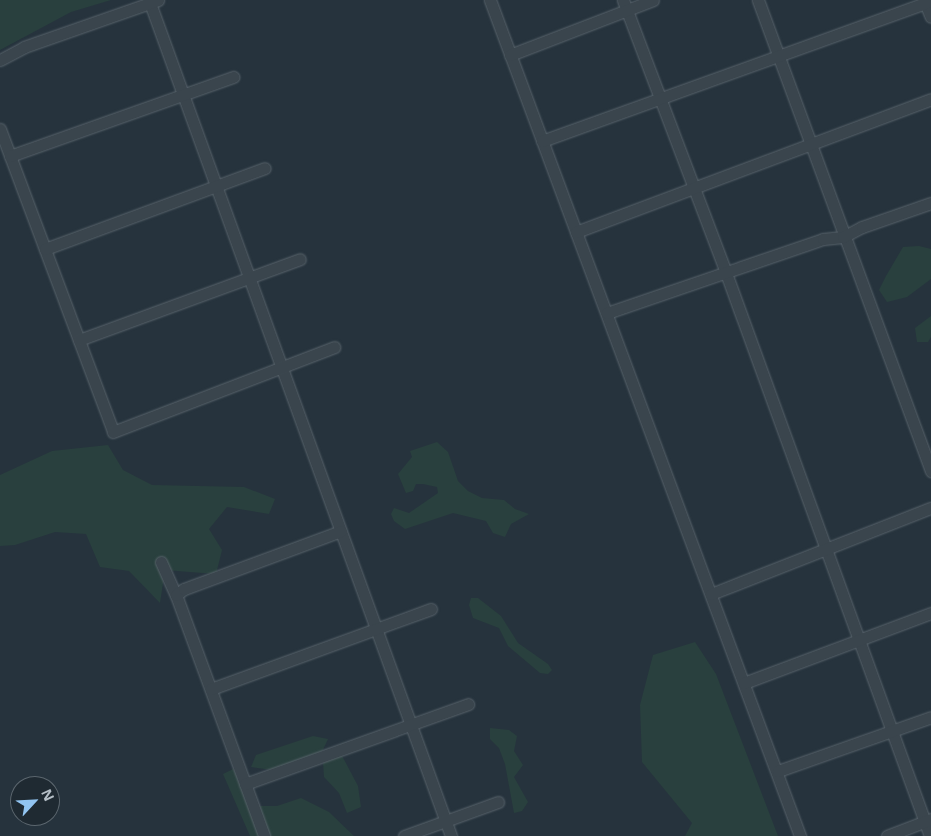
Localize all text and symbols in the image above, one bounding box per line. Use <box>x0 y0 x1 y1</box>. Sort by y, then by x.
north arrow <box>10 776 60 826</box>
text: N <box>37 786 59 804</box>

